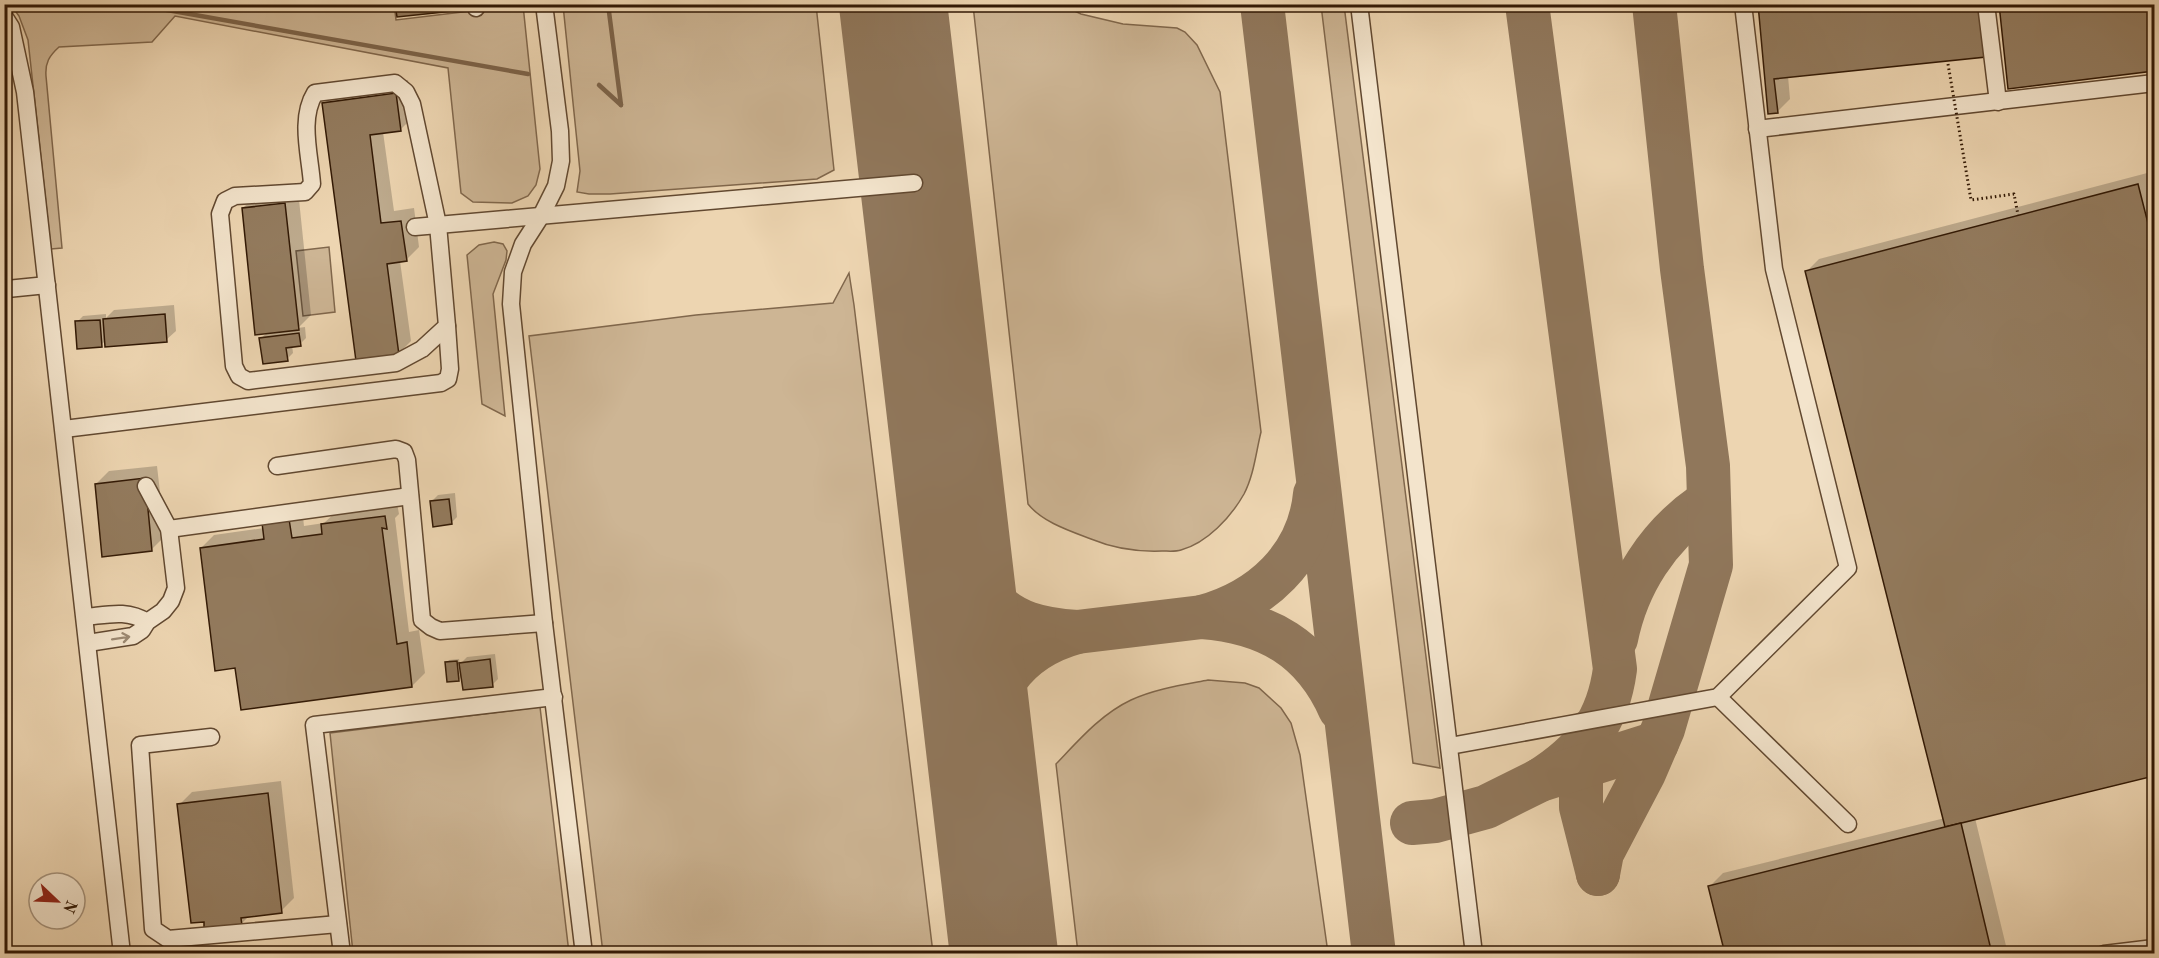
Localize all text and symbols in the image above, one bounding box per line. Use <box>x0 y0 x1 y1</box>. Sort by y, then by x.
one-way arrow <box>110 632 130 643</box>
north arrow <box>27 871 87 931</box>
text: N <box>59 897 79 916</box>

